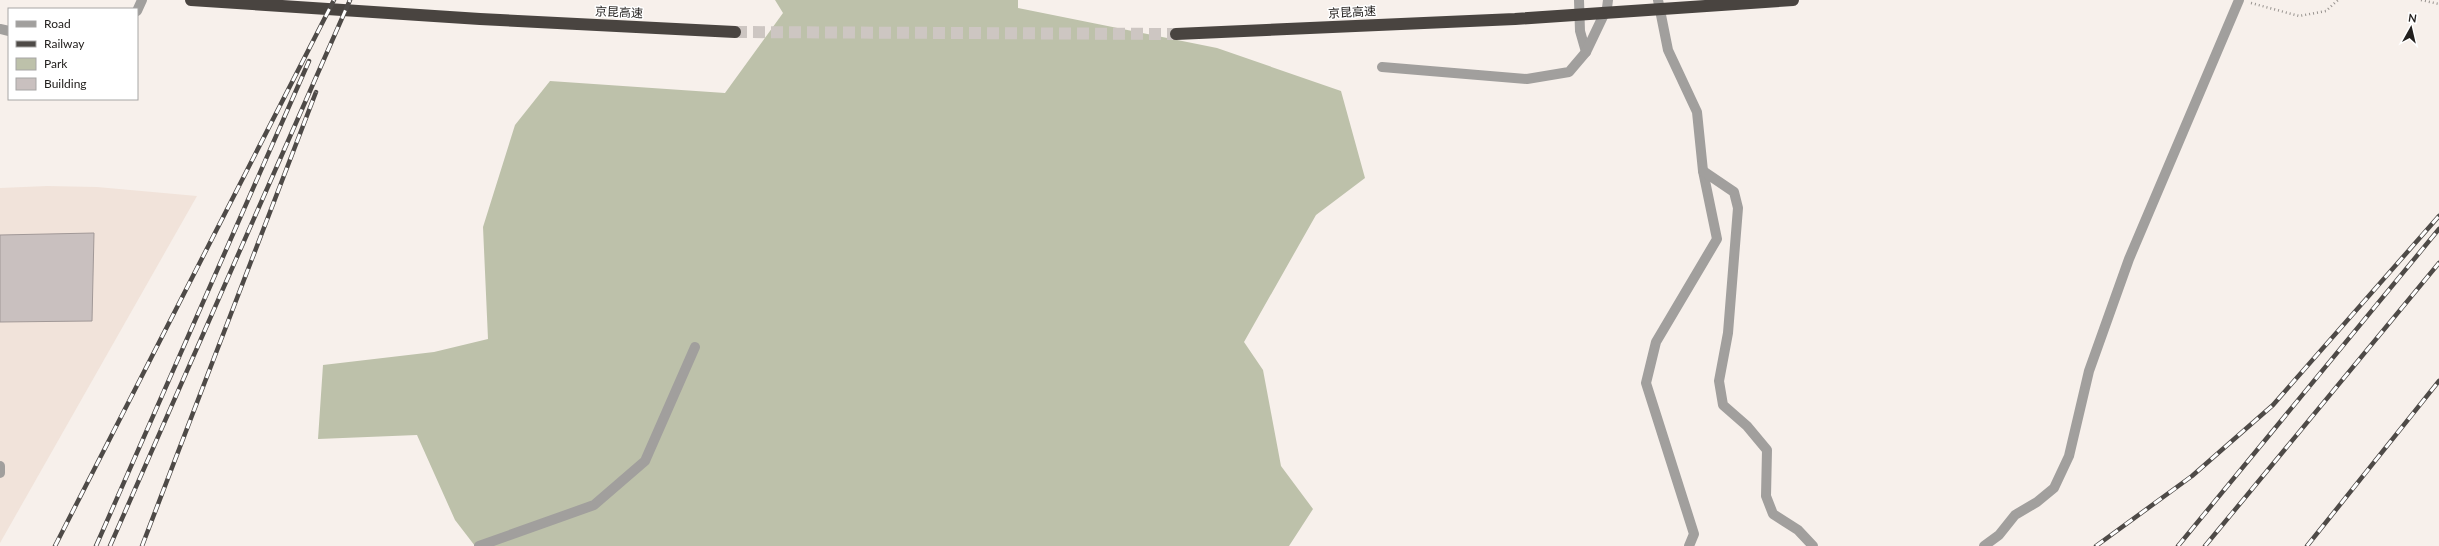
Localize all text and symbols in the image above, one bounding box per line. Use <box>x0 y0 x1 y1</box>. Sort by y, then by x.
street label: 京昆高速 <box>595 3 643 21</box>
street label: 京昆高速 <box>1328 3 1376 21</box>
legend <box>8 8 138 100</box>
north arrow <box>2391 8 2431 48</box>
text: N <box>2407 11 2418 25</box>
text: Road <box>44 16 71 31</box>
text: Railway <box>44 36 85 51</box>
text: Park <box>44 56 68 71</box>
text: Building <box>44 76 87 91</box>

